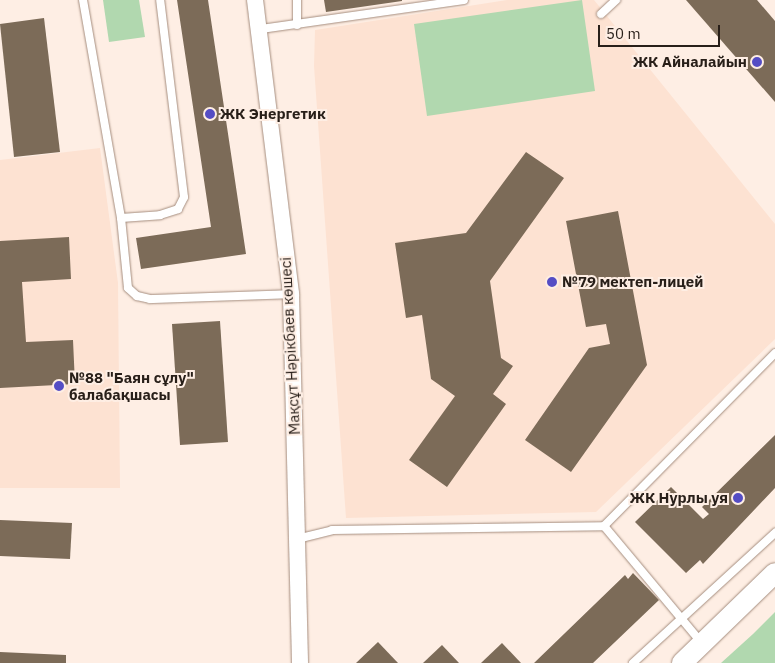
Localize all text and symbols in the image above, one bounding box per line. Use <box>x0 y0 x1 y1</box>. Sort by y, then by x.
scale bar <box>600 15 722 47</box>
text: 50 m <box>606 24 641 43</box>
place label: ЖК Айналайын <box>633 53 747 71</box>
marker: ЖК Айналайын <box>751 56 763 68</box>
place label: ЖК Энергетик <box>220 105 326 123</box>
marker: ЖК Энергетик <box>204 108 216 120</box>
street label: Мақсұт Нәрікбаев көшесі <box>276 257 304 435</box>
place label: №79 мектеп-лицей <box>562 273 703 291</box>
marker: №79 мектеп-лицей <box>546 276 558 288</box>
place label: №88 "Баян сұлу" балабақшасы <box>69 368 194 403</box>
marker: №88 "Баян сұлу" балабақшасы <box>53 380 65 392</box>
place label: ЖК Нурлы уя <box>630 489 728 507</box>
marker: ЖК Нурлы уя <box>732 492 744 504</box>

